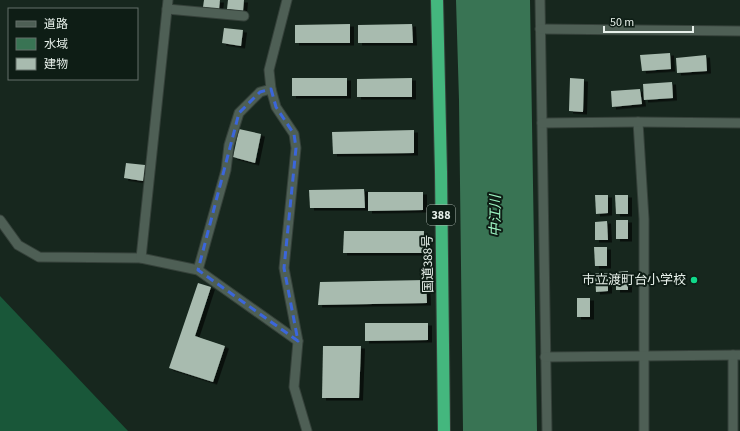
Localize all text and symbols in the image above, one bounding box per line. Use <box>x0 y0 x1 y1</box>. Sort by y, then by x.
legend <box>8 8 138 80</box>
scale bar <box>604 8 693 34</box>
text: 50 m <box>610 14 634 31</box>
text: 道路 <box>44 16 68 33</box>
text: 水域 <box>44 36 68 53</box>
text: 建物 <box>44 56 68 73</box>
water label: 中江川 <box>486 193 506 237</box>
road number: 388 <box>427 205 455 225</box>
street label: 国道388号 <box>418 235 438 293</box>
place label: 市立渡町台小学校 <box>582 271 686 289</box>
marker: 市立渡町台小学校 <box>689 275 699 285</box>

